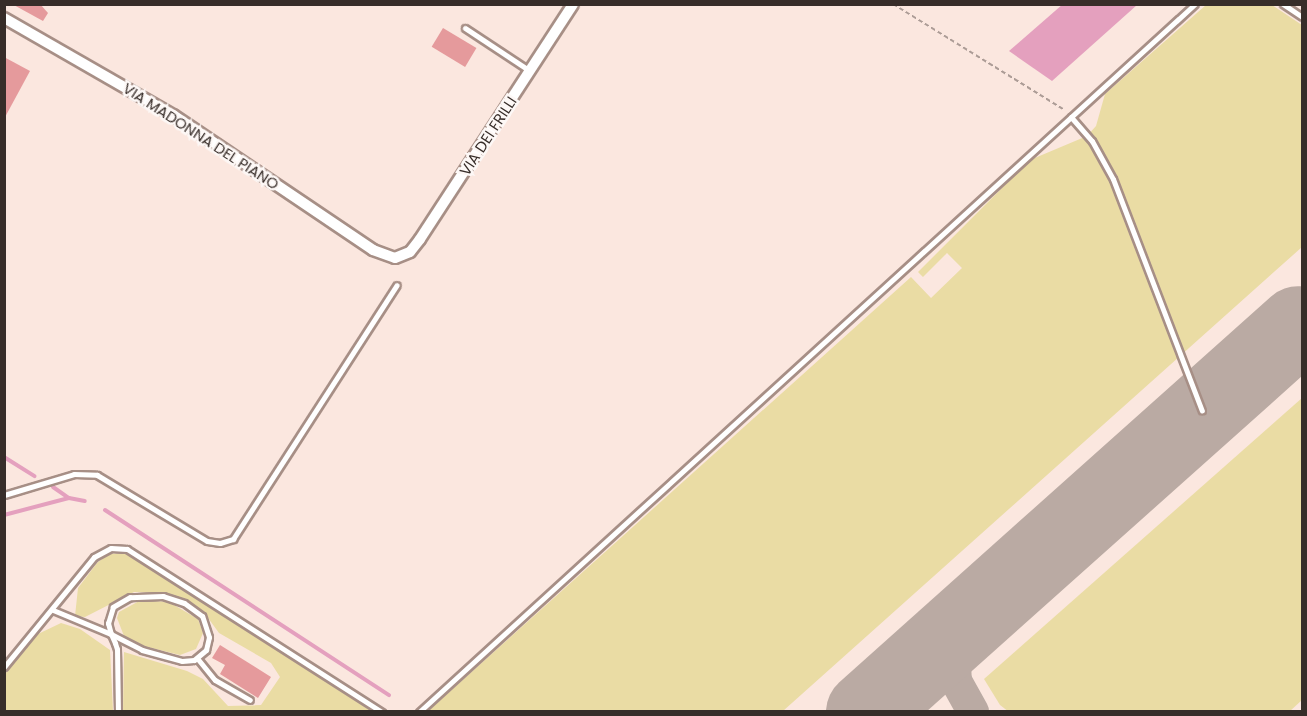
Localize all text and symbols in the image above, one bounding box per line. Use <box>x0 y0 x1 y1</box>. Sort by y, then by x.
street label: VIA MADONNA DEL PIANO <box>120 79 282 193</box>
street label: VIA DEI FRILLI <box>456 93 520 179</box>

